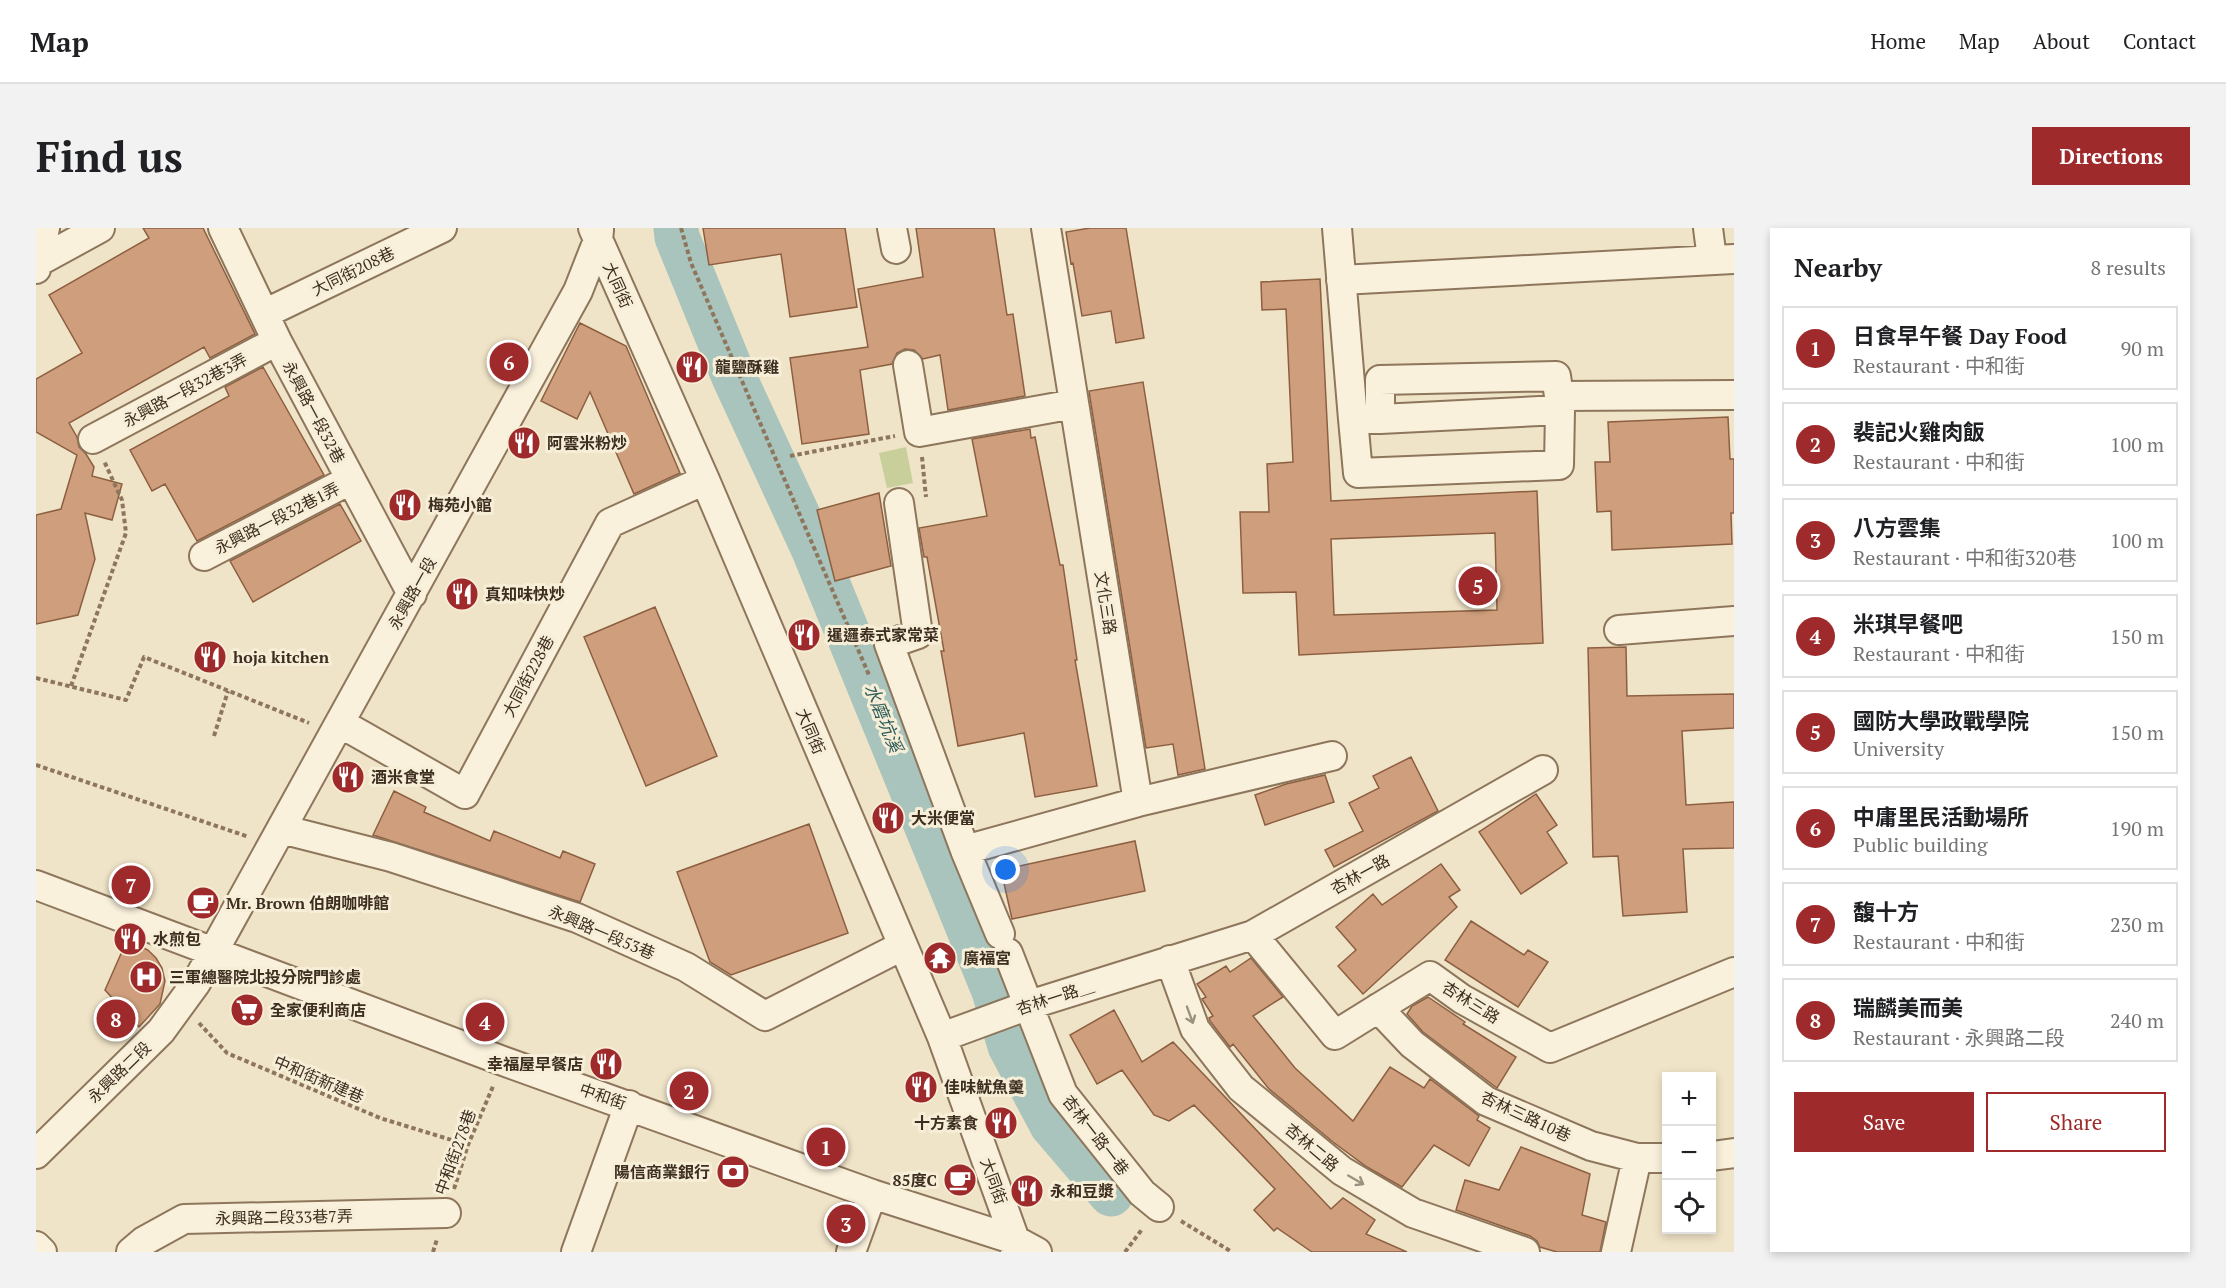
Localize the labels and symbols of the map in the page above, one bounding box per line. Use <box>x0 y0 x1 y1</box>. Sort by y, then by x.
street label: 大同街208巷 <box>308 241 398 301</box>
street label: 大同街 <box>598 259 638 311</box>
pin: 6 <box>490 340 528 384</box>
street label: 永興路一段32巷3弄 <box>119 348 251 432</box>
restaurant icon: 龍鹽酥雞 <box>674 349 710 385</box>
place label: 龍鹽酥雞 <box>715 356 779 378</box>
street label: 永興路一段32巷 <box>278 357 350 467</box>
restaurant icon: 阿雲米粉炒 <box>506 425 542 461</box>
place label: 阿雲米粉炒 <box>547 432 627 454</box>
street label: 永興路一段32巷1弄 <box>211 477 343 559</box>
restaurant icon: 梅苑小館 <box>387 487 423 523</box>
place label: 梅苑小館 <box>428 494 492 516</box>
street label: 永興路一段 <box>383 553 441 633</box>
pin: 5 <box>1458 564 1498 608</box>
street label: 文化三路 <box>1090 570 1122 636</box>
restaurant icon: 真知味快炒 <box>444 576 480 612</box>
place label: 真知味快炒 <box>485 583 565 605</box>
restaurant icon: 暹邏泰式家常菜 <box>786 617 822 653</box>
place label: 暹邏泰式家常菜 <box>827 624 939 646</box>
street label: 大同街228巷 <box>497 631 559 721</box>
restaurant icon: hoja kitchen <box>192 639 228 675</box>
place label: hoja kitchen <box>233 646 330 668</box>
water label: 水磨坑溪 <box>859 680 910 758</box>
street label: 大同街 <box>791 705 831 757</box>
restaurant icon: 酒米食堂 <box>330 759 366 795</box>
place label: 酒米食堂 <box>371 766 435 788</box>
restaurant icon: 大米便當 <box>870 800 906 836</box>
place label: 大米便當 <box>911 807 975 829</box>
street label: 杏林一路 <box>1327 849 1393 899</box>
your location <box>991 855 1020 884</box>
pin: 7 <box>112 862 151 908</box>
cafe icon: Mr. Brown 伯朗咖啡館 <box>185 885 221 921</box>
place label: Mr. Brown 伯朗咖啡館 <box>226 892 389 914</box>
street label: 永興路一段53巷 <box>546 900 658 964</box>
restaurant icon: 水煎包 <box>112 921 148 957</box>
place label: 水煎包 <box>153 928 201 950</box>
temple icon: 廣福宮 <box>922 940 958 976</box>
place label: 廣福宮 <box>963 947 1011 969</box>
hospital icon: 三軍總醫院北投分院門診處 <box>128 959 164 995</box>
place label: 三軍總醫院北投分院門診處 <box>169 966 361 988</box>
street label: 杏林一路＿ <box>1014 974 1096 1020</box>
street label: 杏林三路 <box>1438 976 1504 1028</box>
supermarket icon: 全家便利商店 <box>229 992 265 1028</box>
pin: 8 <box>96 996 136 1042</box>
place label: 全家便利商店 <box>270 999 366 1021</box>
pin: 4 <box>466 1000 504 1044</box>
one-way arrow <box>1186 1005 1197 1024</box>
street label: 永興路二段 <box>83 1036 155 1108</box>
restaurant icon: 幸福屋早餐店 <box>588 1046 624 1082</box>
street label: 中和街新建巷 <box>271 1050 367 1108</box>
place label: 幸福屋早餐店 <box>487 1053 583 1075</box>
pin: 2 <box>670 1068 708 1114</box>
restaurant icon: 佳味魷魚羹 <box>903 1069 939 1105</box>
place label: 佳味魷魚羹 <box>944 1076 1024 1098</box>
street label: 中和街 <box>577 1078 629 1114</box>
street label: 杏林三路10巷 <box>1477 1086 1575 1146</box>
street label: 杏林一路一巷 <box>1058 1090 1134 1180</box>
restaurant icon: 十方素食 <box>983 1105 1019 1141</box>
street label: 中和街278巷 <box>429 1106 481 1198</box>
place label: 十方素食 <box>914 1112 978 1134</box>
street label: 杏林二路 <box>1280 1118 1344 1176</box>
pin: 1 <box>806 1124 846 1170</box>
bank icon: 陽信商業銀行 <box>715 1154 751 1190</box>
street label: 大同街 <box>975 1155 1013 1207</box>
place label: 陽信商業銀行 <box>614 1161 710 1183</box>
cafe icon: 85度C <box>942 1162 978 1198</box>
place label: 85度C <box>892 1169 937 1191</box>
restaurant icon: 永和豆漿 <box>1009 1173 1045 1209</box>
one-way arrow <box>1347 1174 1364 1186</box>
place label: 永和豆漿 <box>1050 1180 1114 1202</box>
pin: 3 <box>826 1202 866 1246</box>
street label: 永興路二段33巷7弄 <box>215 1205 353 1229</box>

